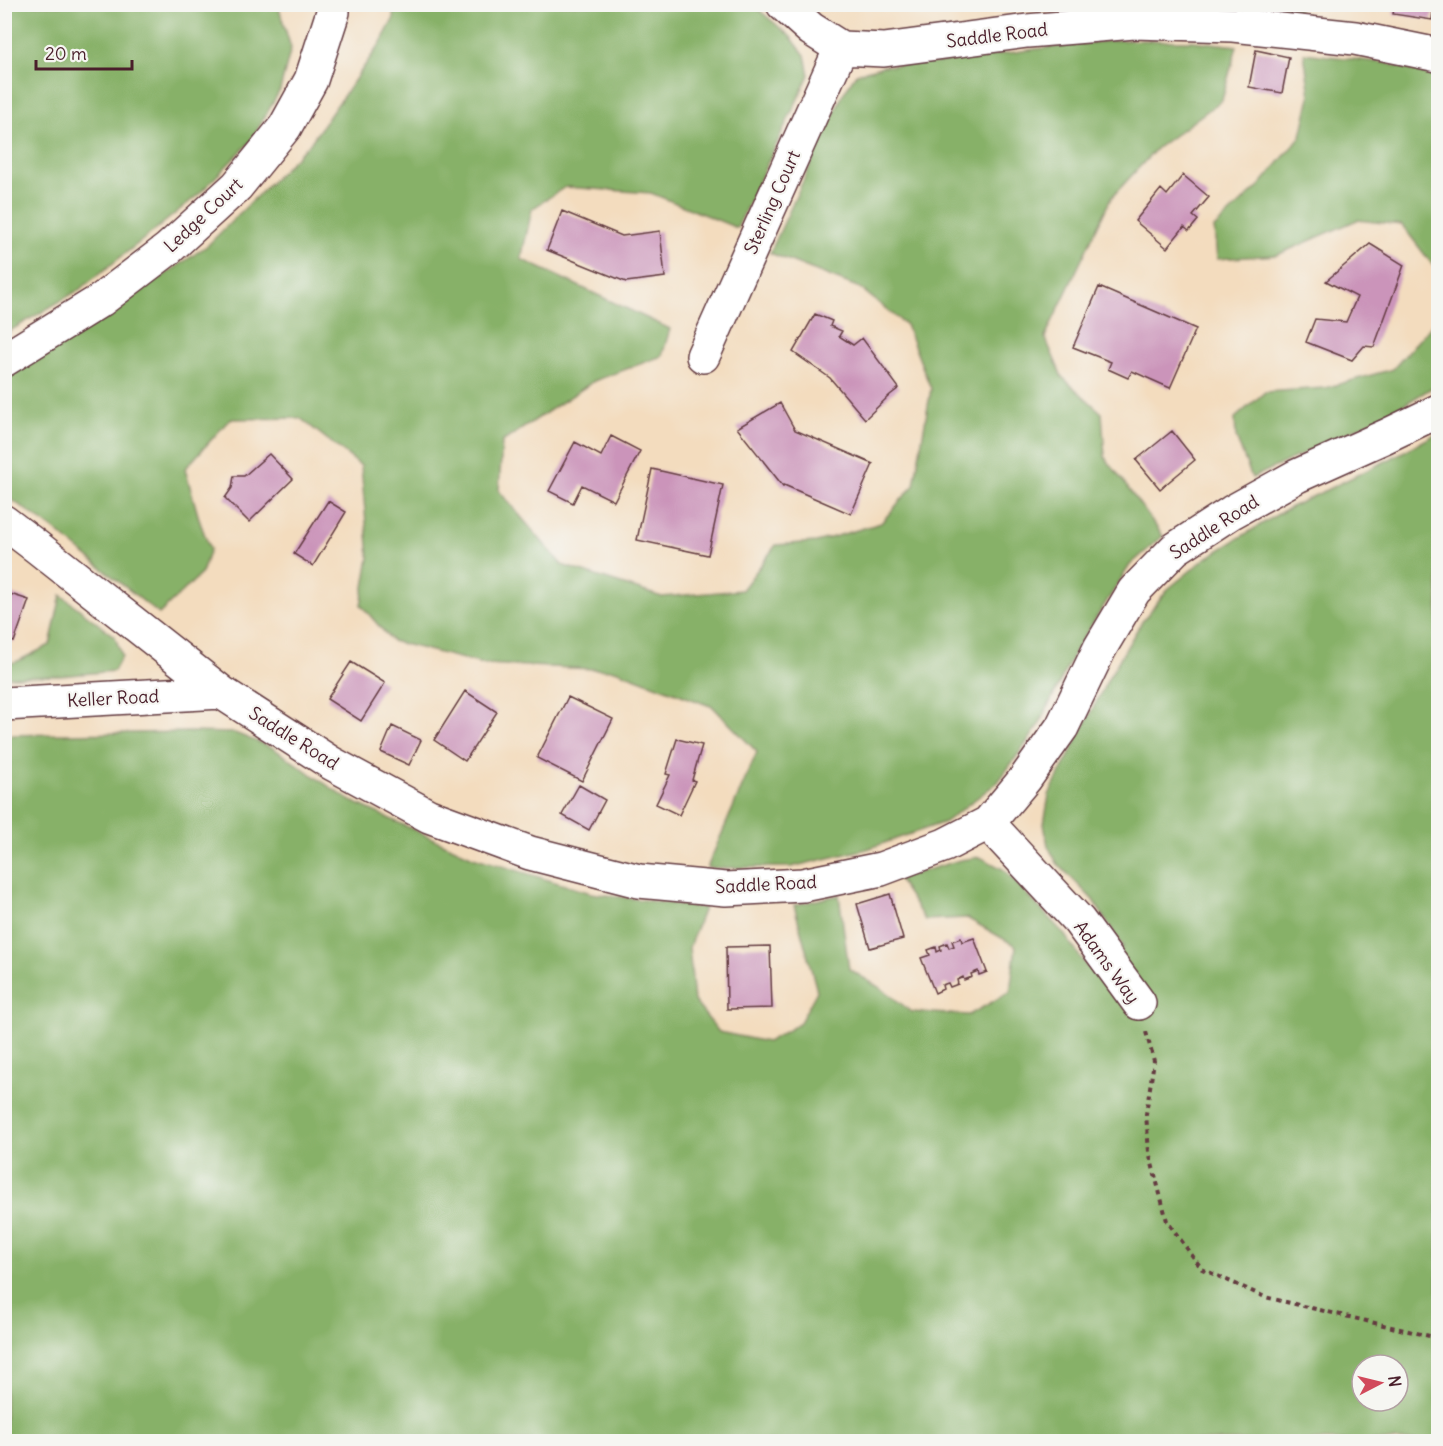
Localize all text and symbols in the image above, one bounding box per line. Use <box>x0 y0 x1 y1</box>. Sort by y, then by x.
street label: Saddle Road <box>945 17 1049 53</box>
scale bar <box>36 33 132 71</box>
text: 20 m <box>45 42 87 65</box>
street label: Sterling Court <box>739 147 805 257</box>
street label: Ledge Court <box>159 173 247 257</box>
street label: Saddle Road <box>1165 489 1263 564</box>
street label: Keller Road <box>66 684 160 712</box>
street label: Saddle Road <box>245 701 344 775</box>
street label: Saddle Road <box>715 870 818 898</box>
street label: Adams Way <box>1069 916 1145 1008</box>
north arrow <box>1350 1353 1410 1413</box>
text: N <box>1384 1374 1405 1388</box>

